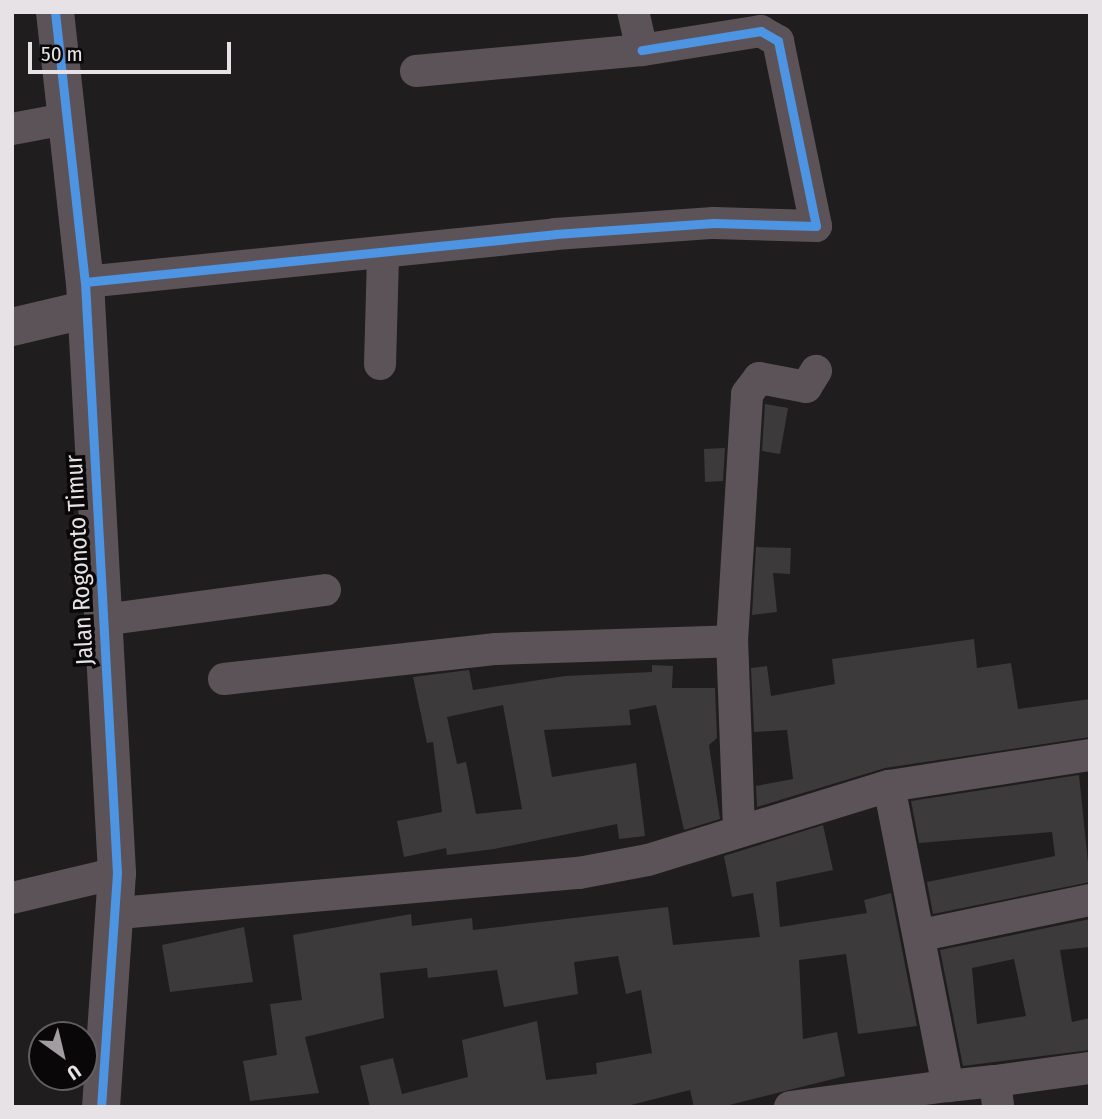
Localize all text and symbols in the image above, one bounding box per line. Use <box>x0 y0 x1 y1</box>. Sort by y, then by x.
scale bar <box>32 28 234 72</box>
text: 50 m <box>41 41 83 67</box>
street label: Jalan Rogonoto Timur <box>60 454 100 666</box>
north arrow <box>28 1021 98 1091</box>
text: U <box>63 1060 85 1085</box>

